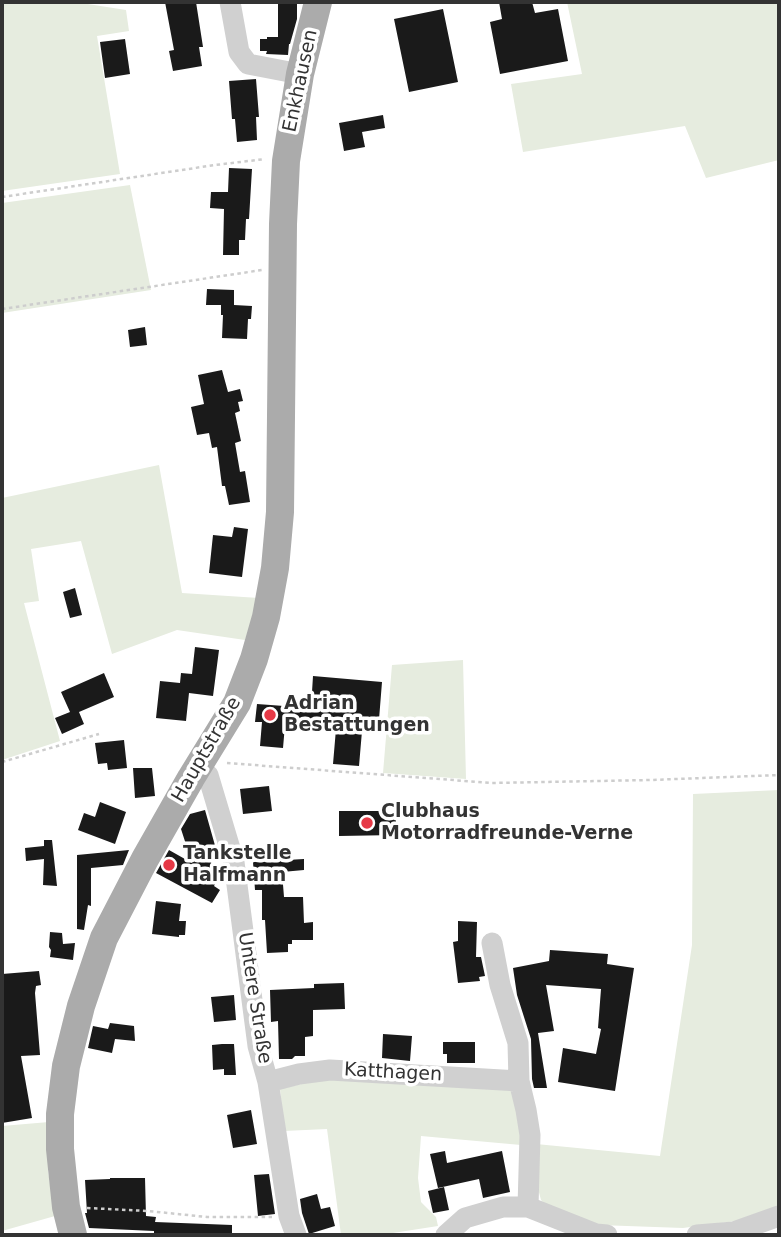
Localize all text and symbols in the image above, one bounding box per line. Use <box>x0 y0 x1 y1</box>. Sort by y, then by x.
street label: Enkhausen <box>279 28 323 134</box>
street label: Hauptstraße <box>168 693 246 807</box>
place label: Adrian Bestattungen <box>284 693 430 737</box>
marker: Adrian Bestattungen <box>262 707 278 723</box>
place label: Clubhaus Motorradfreunde-Verne <box>381 801 633 845</box>
marker: Clubhaus Motorradfreunde-Verne <box>359 815 375 831</box>
place label: Tankstelle Halfmann <box>183 843 292 887</box>
marker: Tankstelle Halfmann <box>161 857 177 873</box>
street label: Untere Straße <box>232 931 276 1065</box>
street label: Katthagen <box>343 1059 443 1087</box>

